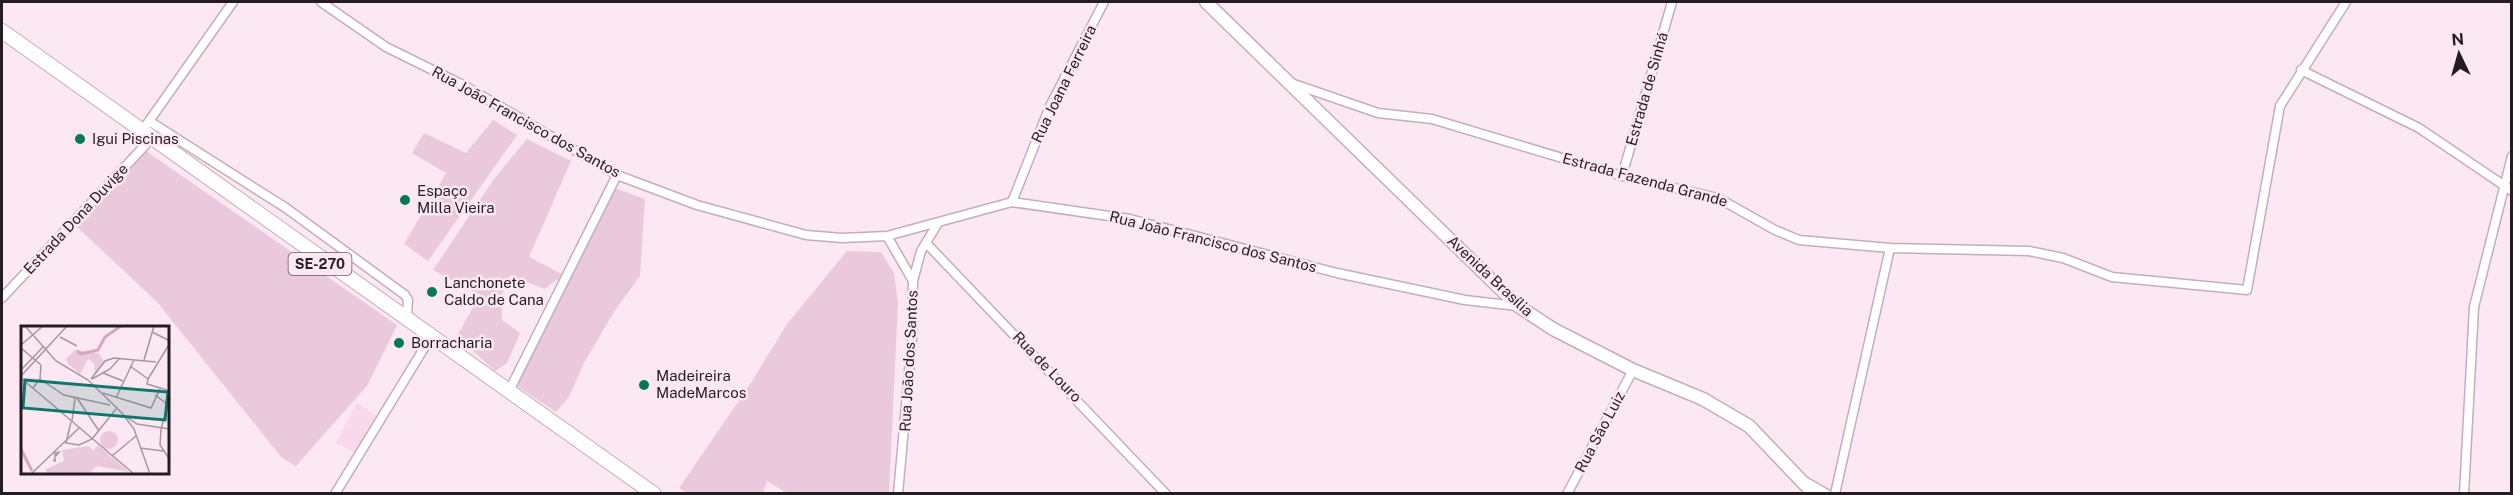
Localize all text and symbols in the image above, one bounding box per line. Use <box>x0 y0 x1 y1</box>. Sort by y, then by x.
street label: Rua Joana Ferreira <box>1028 22 1099 145</box>
north arrow <box>2429 24 2489 84</box>
street label: Estrada de Sinhá <box>1622 30 1671 148</box>
text: N <box>2451 30 2465 50</box>
street label: Rua João Francisco dos Santos <box>429 63 623 181</box>
place label: Igui Piscinas <box>92 130 179 147</box>
marker: Igui Piscinas <box>73 132 87 146</box>
street label: Estrada Fazenda Grande <box>1561 149 1730 210</box>
street label: Estrada Dona Duvige <box>20 160 131 277</box>
place label: Espaço Milla Vieira <box>417 182 494 216</box>
marker: Espaço Milla Vieira <box>398 193 412 207</box>
street label: Rua João Francisco dos Santos <box>1108 208 1318 276</box>
street label: Avenida Brasília <box>1444 232 1537 320</box>
road number: SE-270 <box>288 253 352 275</box>
place label: Lanchonete Caldo de Cana <box>444 274 544 308</box>
marker: Lanchonete Caldo de Cana <box>425 285 439 299</box>
street label: Rua João dos Santos <box>896 290 921 432</box>
inset map <box>21 326 170 474</box>
street label: Rua de Louro <box>1010 328 1085 405</box>
place label: Borracharia <box>411 334 492 351</box>
marker: Borracharia <box>392 336 406 350</box>
place label: Madeireira MadeMarcos <box>656 367 746 401</box>
marker: Madeireira MadeMarcos <box>637 378 651 392</box>
street label: Rua São Luiz <box>1571 388 1628 475</box>

